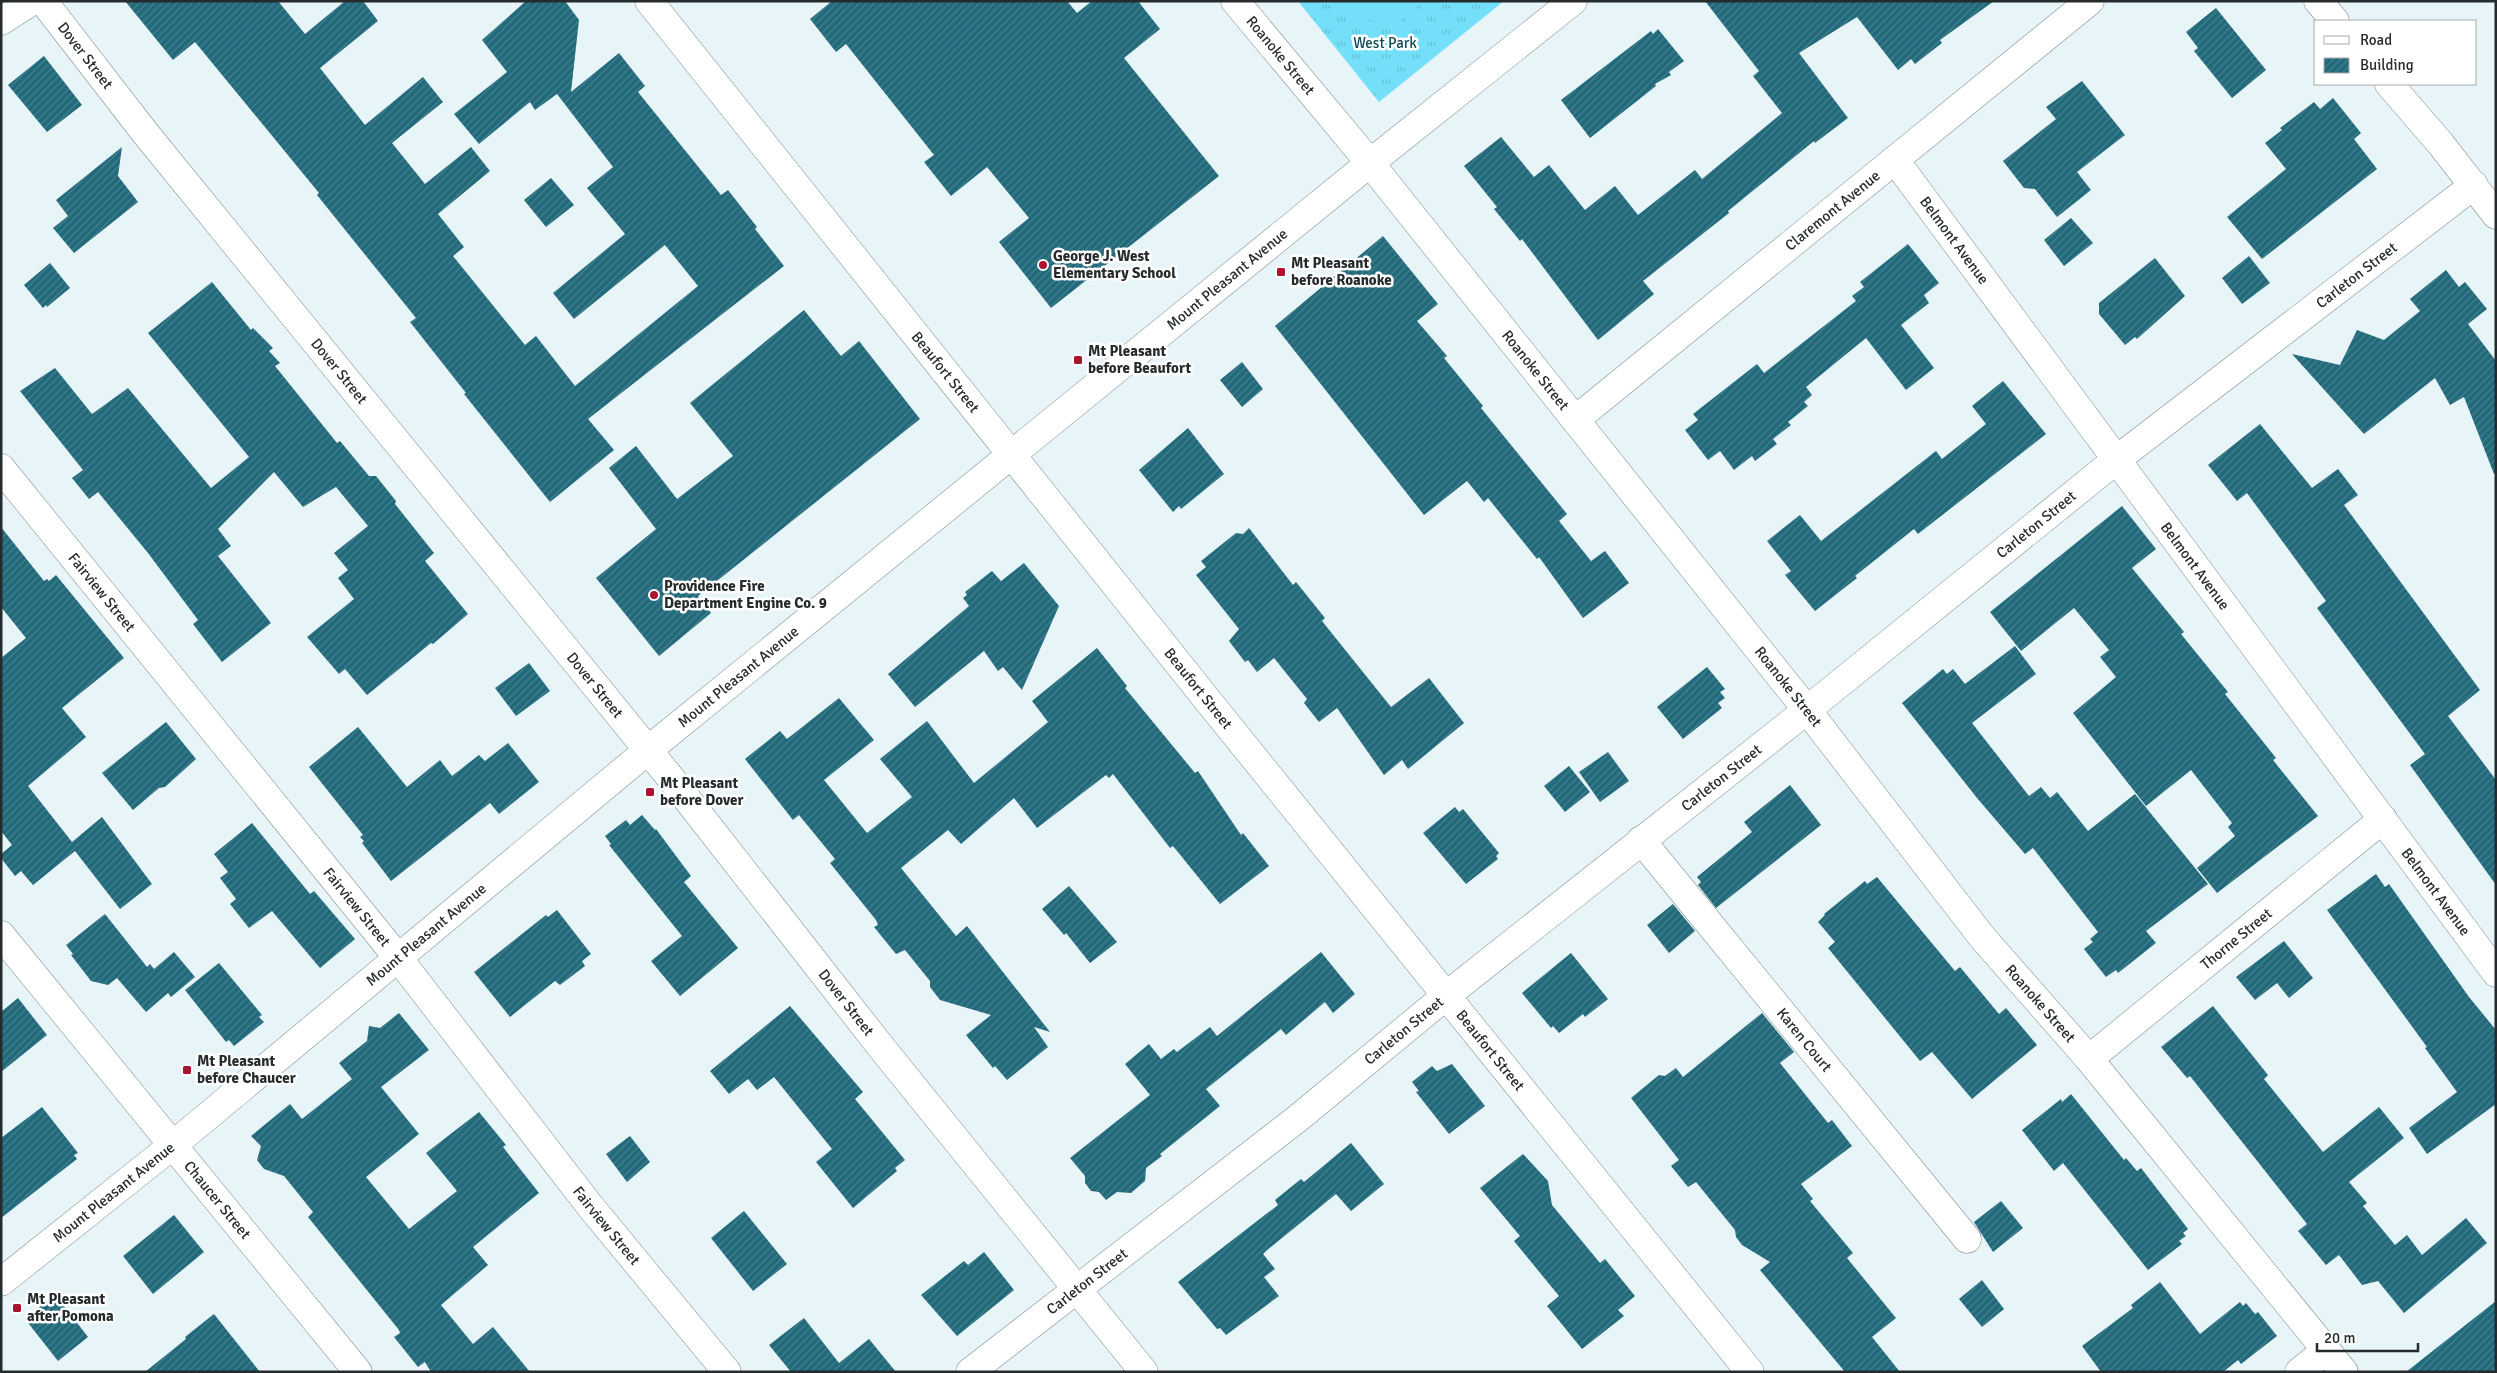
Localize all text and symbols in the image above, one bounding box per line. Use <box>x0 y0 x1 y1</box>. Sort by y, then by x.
street label: Roanoke Street <box>1242 12 1319 99</box>
street label: Dover Street <box>54 19 117 92</box>
legend <box>2314 20 2477 85</box>
text: Road <box>2360 31 2392 49</box>
park label: West Park <box>1353 34 1417 52</box>
text: Building <box>2360 56 2414 74</box>
street label: Claremont Avenue <box>1781 166 1884 254</box>
street label: Belmont Avenue <box>1916 193 1993 288</box>
street label: Mount Pleasant Avenue <box>1163 225 1291 334</box>
street label: Carleton Street <box>2312 238 2401 312</box>
place label: George J. West Elementary School <box>1053 247 1176 282</box>
place label: Mt Pleasant before Roanoke <box>1291 254 1392 289</box>
marker: George J. West Elementary School <box>1037 259 1049 271</box>
marker: Mt Pleasant before Roanoke <box>1275 266 1287 278</box>
street label: Roanoke Street <box>1498 326 1573 414</box>
street label: Beaufort Street <box>908 328 983 416</box>
street label: Dover Street <box>307 335 371 408</box>
place label: Mt Pleasant before Beaufort <box>1088 342 1191 377</box>
marker: Mt Pleasant before Beaufort <box>1072 354 1084 366</box>
street label: Carleton Street <box>1993 487 2080 562</box>
street label: Belmont Avenue <box>2157 519 2233 613</box>
street label: Fairview Street <box>64 549 139 635</box>
place label: Providence Fire Department Engine Co. 9 <box>664 577 827 612</box>
marker: Providence Fire Department Engine Co. 9 <box>648 589 660 601</box>
street label: Mount Pleasant Avenue <box>674 622 802 731</box>
street label: Roanoke Street <box>1751 643 1826 730</box>
street label: Beaufort Street <box>1160 644 1236 733</box>
street label: Dover Street <box>563 649 627 722</box>
street label: Carleton Street <box>1678 740 1765 815</box>
place label: Mt Pleasant before Dover <box>660 774 743 809</box>
marker: Mt Pleasant before Dover <box>644 786 656 798</box>
street label: Belmont Avenue <box>2398 844 2474 939</box>
street label: Fairview Street <box>319 864 394 950</box>
street label: Mount Pleasant Avenue <box>362 880 490 990</box>
street label: Thorne Street <box>2197 904 2276 973</box>
street label: Roanoke Street <box>2001 961 2079 1046</box>
street label: Dover Street <box>815 966 878 1039</box>
street label: Carleton Street <box>1360 993 1447 1069</box>
street label: Karen Court <box>1773 1004 1836 1075</box>
street label: Beaufort Street <box>1452 1006 1528 1094</box>
place label: Mt Pleasant before Chaucer <box>197 1052 296 1087</box>
marker: Mt Pleasant before Chaucer <box>181 1064 193 1076</box>
street label: Mount Pleasant Avenue <box>49 1138 178 1246</box>
street label: Chaucer Street <box>180 1157 255 1243</box>
street label: Fairview Street <box>569 1183 644 1269</box>
street label: Carleton Street <box>1043 1244 1131 1318</box>
place label: Mt Pleasant after Pomona <box>27 1290 114 1325</box>
marker: Mt Pleasant after Pomona <box>11 1302 23 1314</box>
scale bar <box>2317 1320 2418 1352</box>
text: 20 m <box>2324 1329 2355 1347</box>

